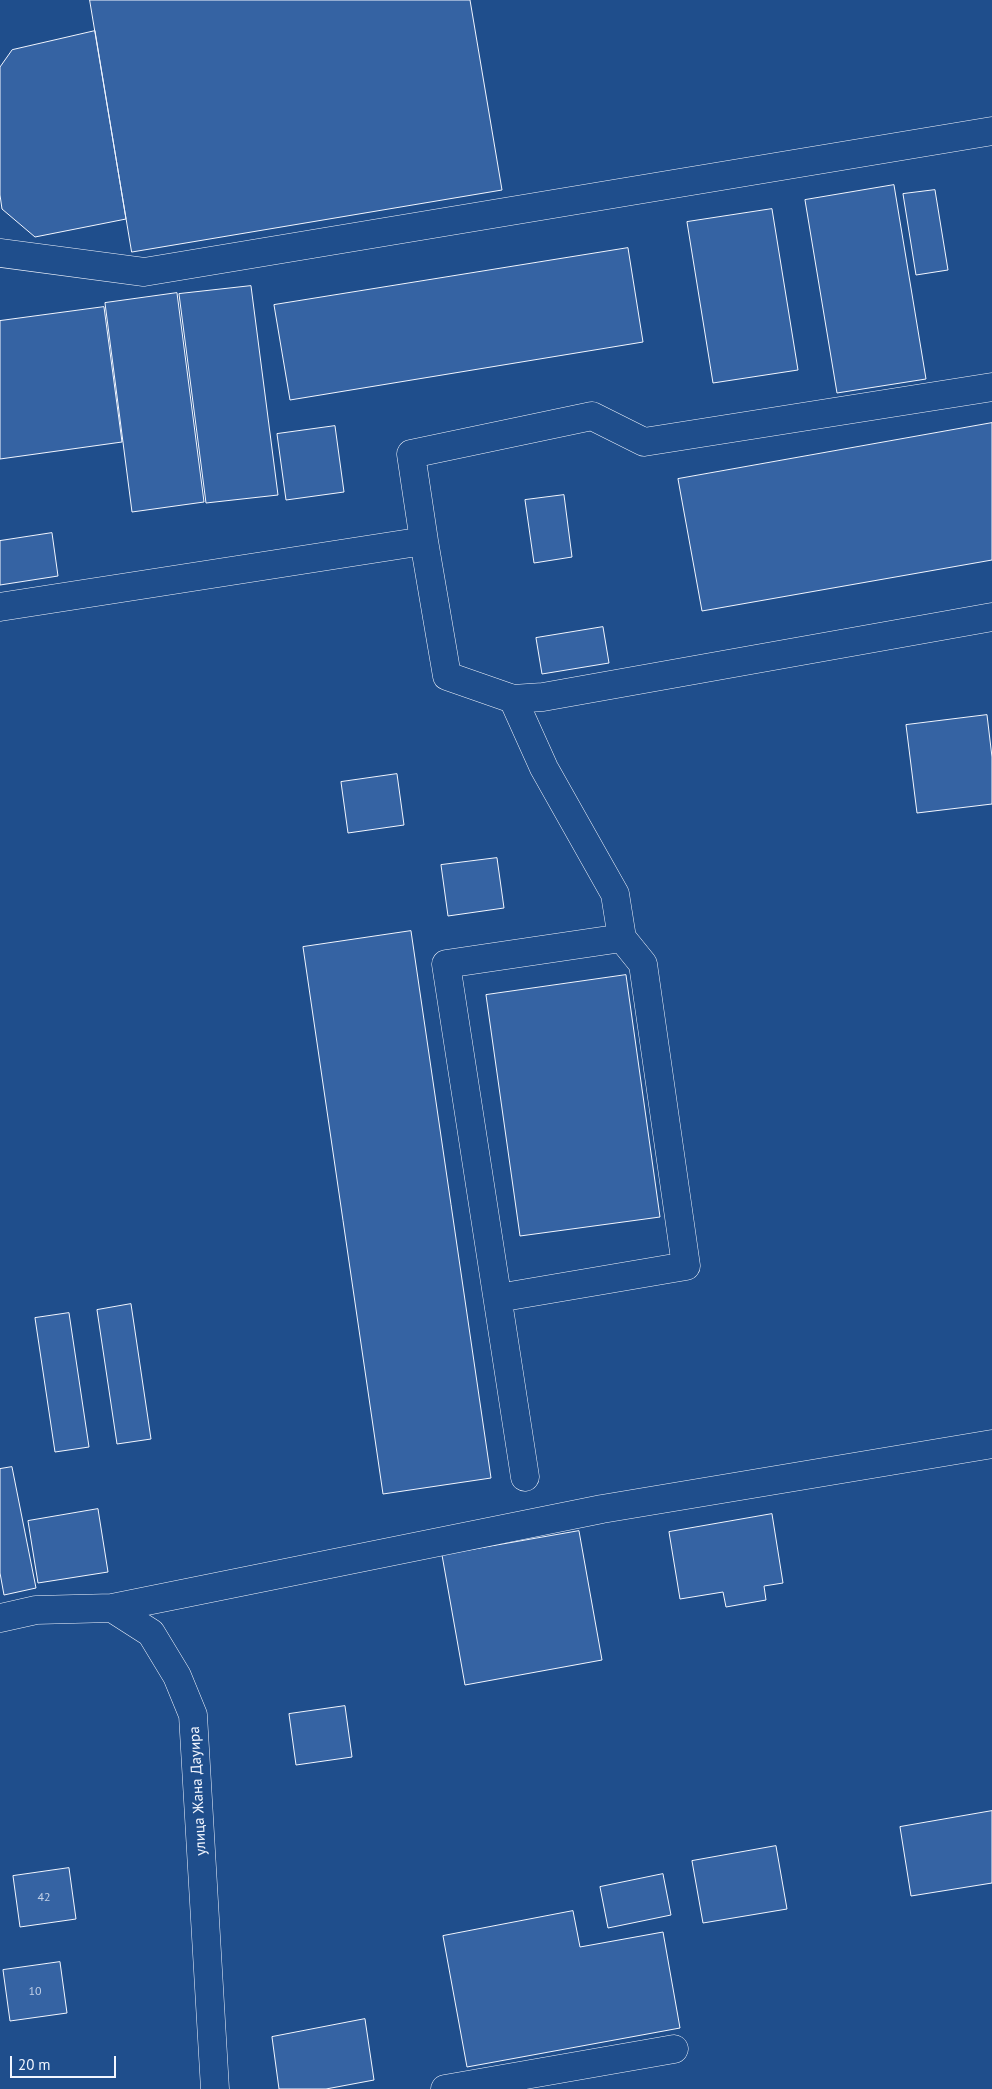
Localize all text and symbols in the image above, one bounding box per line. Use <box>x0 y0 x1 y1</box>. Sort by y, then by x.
street label: улица Жана Дауира <box>186 1726 210 1856</box>
house number: 42 <box>37 1891 51 1905</box>
house number: 10 <box>28 1985 42 1999</box>
scale bar <box>12 2046 119 2078</box>
text: 20 m <box>18 2055 51 2074</box>

